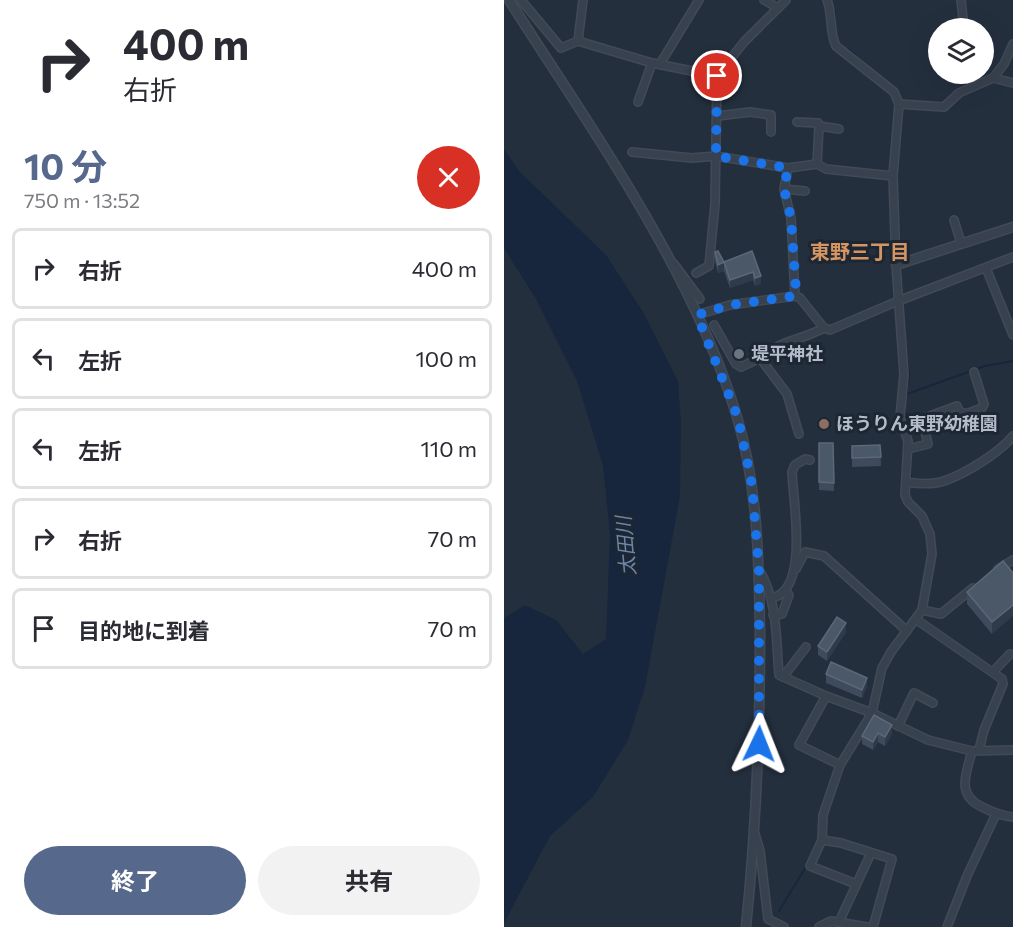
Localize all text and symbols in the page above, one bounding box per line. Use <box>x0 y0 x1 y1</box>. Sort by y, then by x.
text: 400 m <box>123 17 249 69</box>
map controls <box>928 18 994 84</box>
button: layers <box>928 18 994 84</box>
icon: right <box>24 24 102 102</box>
pin <box>691 50 742 101</box>
icon: arrive <box>700 59 733 92</box>
text: 右折 <box>123 73 177 106</box>
text: 10 分 <box>24 143 107 187</box>
button: close <box>417 146 480 209</box>
text: 750 m · 13:52 <box>24 188 140 212</box>
district label: 東野三丁目 <box>810 239 910 263</box>
icon: right <box>27 252 60 285</box>
text: 400 m <box>412 255 477 282</box>
text: 右折 <box>78 257 122 284</box>
icon: left <box>27 342 60 375</box>
place label: 堤平神社 <box>751 342 823 364</box>
text: 100 m <box>415 345 477 372</box>
text: 左折 <box>78 347 122 374</box>
marker: 堤平神社 <box>732 347 746 361</box>
place label: ほうりん東野幼稚園 <box>836 412 998 434</box>
marker: ほうりん東野幼稚園 <box>817 417 831 431</box>
icon: left <box>27 432 60 465</box>
text: 110 m <box>420 435 477 462</box>
text: 左折 <box>78 437 122 464</box>
water label: 太田川 <box>610 513 640 577</box>
icon: right <box>27 522 60 555</box>
text: 70 m <box>428 525 477 552</box>
text: 右折 <box>78 527 122 554</box>
icon: arrive <box>27 612 60 645</box>
text: 70 m <box>428 615 477 642</box>
text: 目的地に到着 <box>78 617 210 644</box>
position arrow <box>727 712 791 776</box>
button: 終了 <box>24 846 246 915</box>
button: 共有 <box>258 846 480 915</box>

